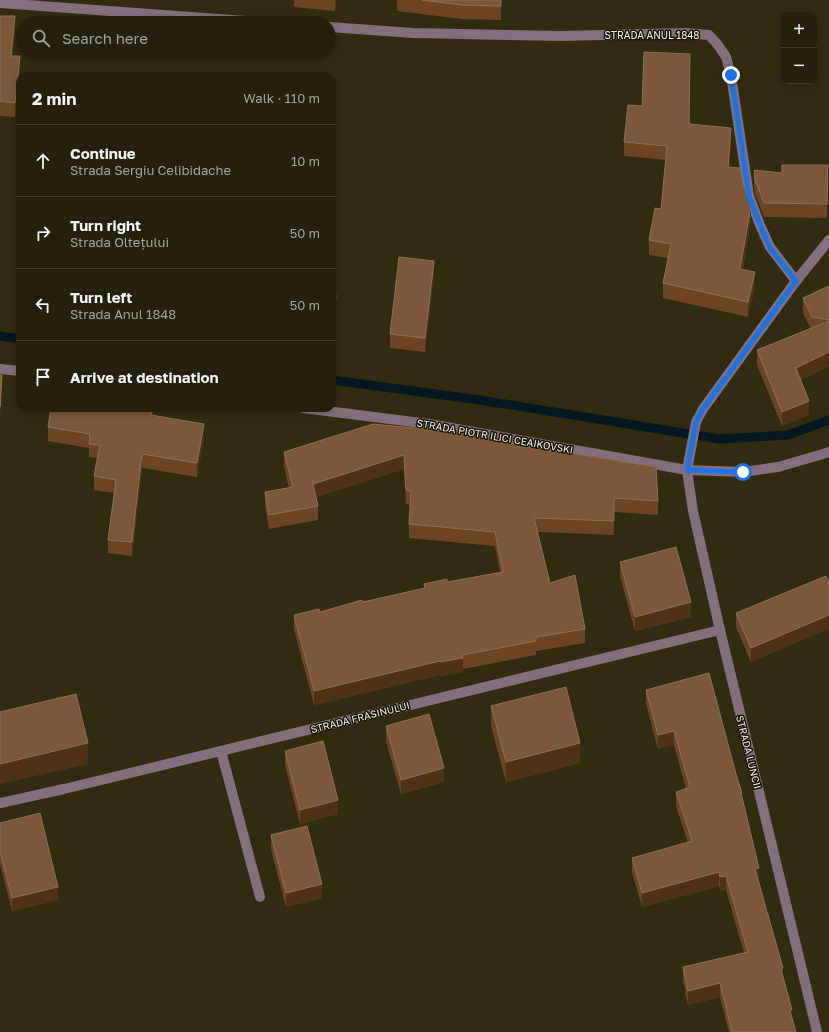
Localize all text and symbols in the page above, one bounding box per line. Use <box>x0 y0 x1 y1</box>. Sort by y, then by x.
map controls <box>781 12 817 84</box>
button: + <box>781 12 817 48</box>
search box <box>16 16 336 60</box>
icon: search <box>30 27 52 49</box>
text: Search here <box>62 29 148 47</box>
street label: STRADA ANUL 1848 <box>605 29 699 41</box>
button: − <box>781 48 817 84</box>
route end <box>722 66 740 84</box>
text: 2 min <box>32 88 76 109</box>
text: Walk · 110 m <box>243 90 320 106</box>
text: Continue <box>70 144 136 162</box>
icon: ahead <box>32 150 54 172</box>
text: 10 m <box>291 153 320 169</box>
text: Strada Sergiu Celibidache <box>70 162 231 178</box>
text: Turn right <box>70 216 141 234</box>
icon: right <box>32 222 54 244</box>
text: 50 m <box>290 225 320 241</box>
text: Strada Oltețului <box>70 234 169 250</box>
text: Turn left <box>70 288 132 306</box>
icon: left <box>32 294 54 316</box>
text: 50 m <box>290 297 320 313</box>
text: Strada Anul 1848 <box>70 306 176 322</box>
icon: arrive <box>32 366 54 388</box>
text: Arrive at destination <box>70 368 219 386</box>
street label: STRADA PIOTR ILICI CEAIKOVSKI <box>416 416 574 456</box>
route start <box>734 463 752 481</box>
street label: STRADA FRASINULUI <box>309 699 411 735</box>
street label: STRADA LUNCII <box>734 714 764 790</box>

